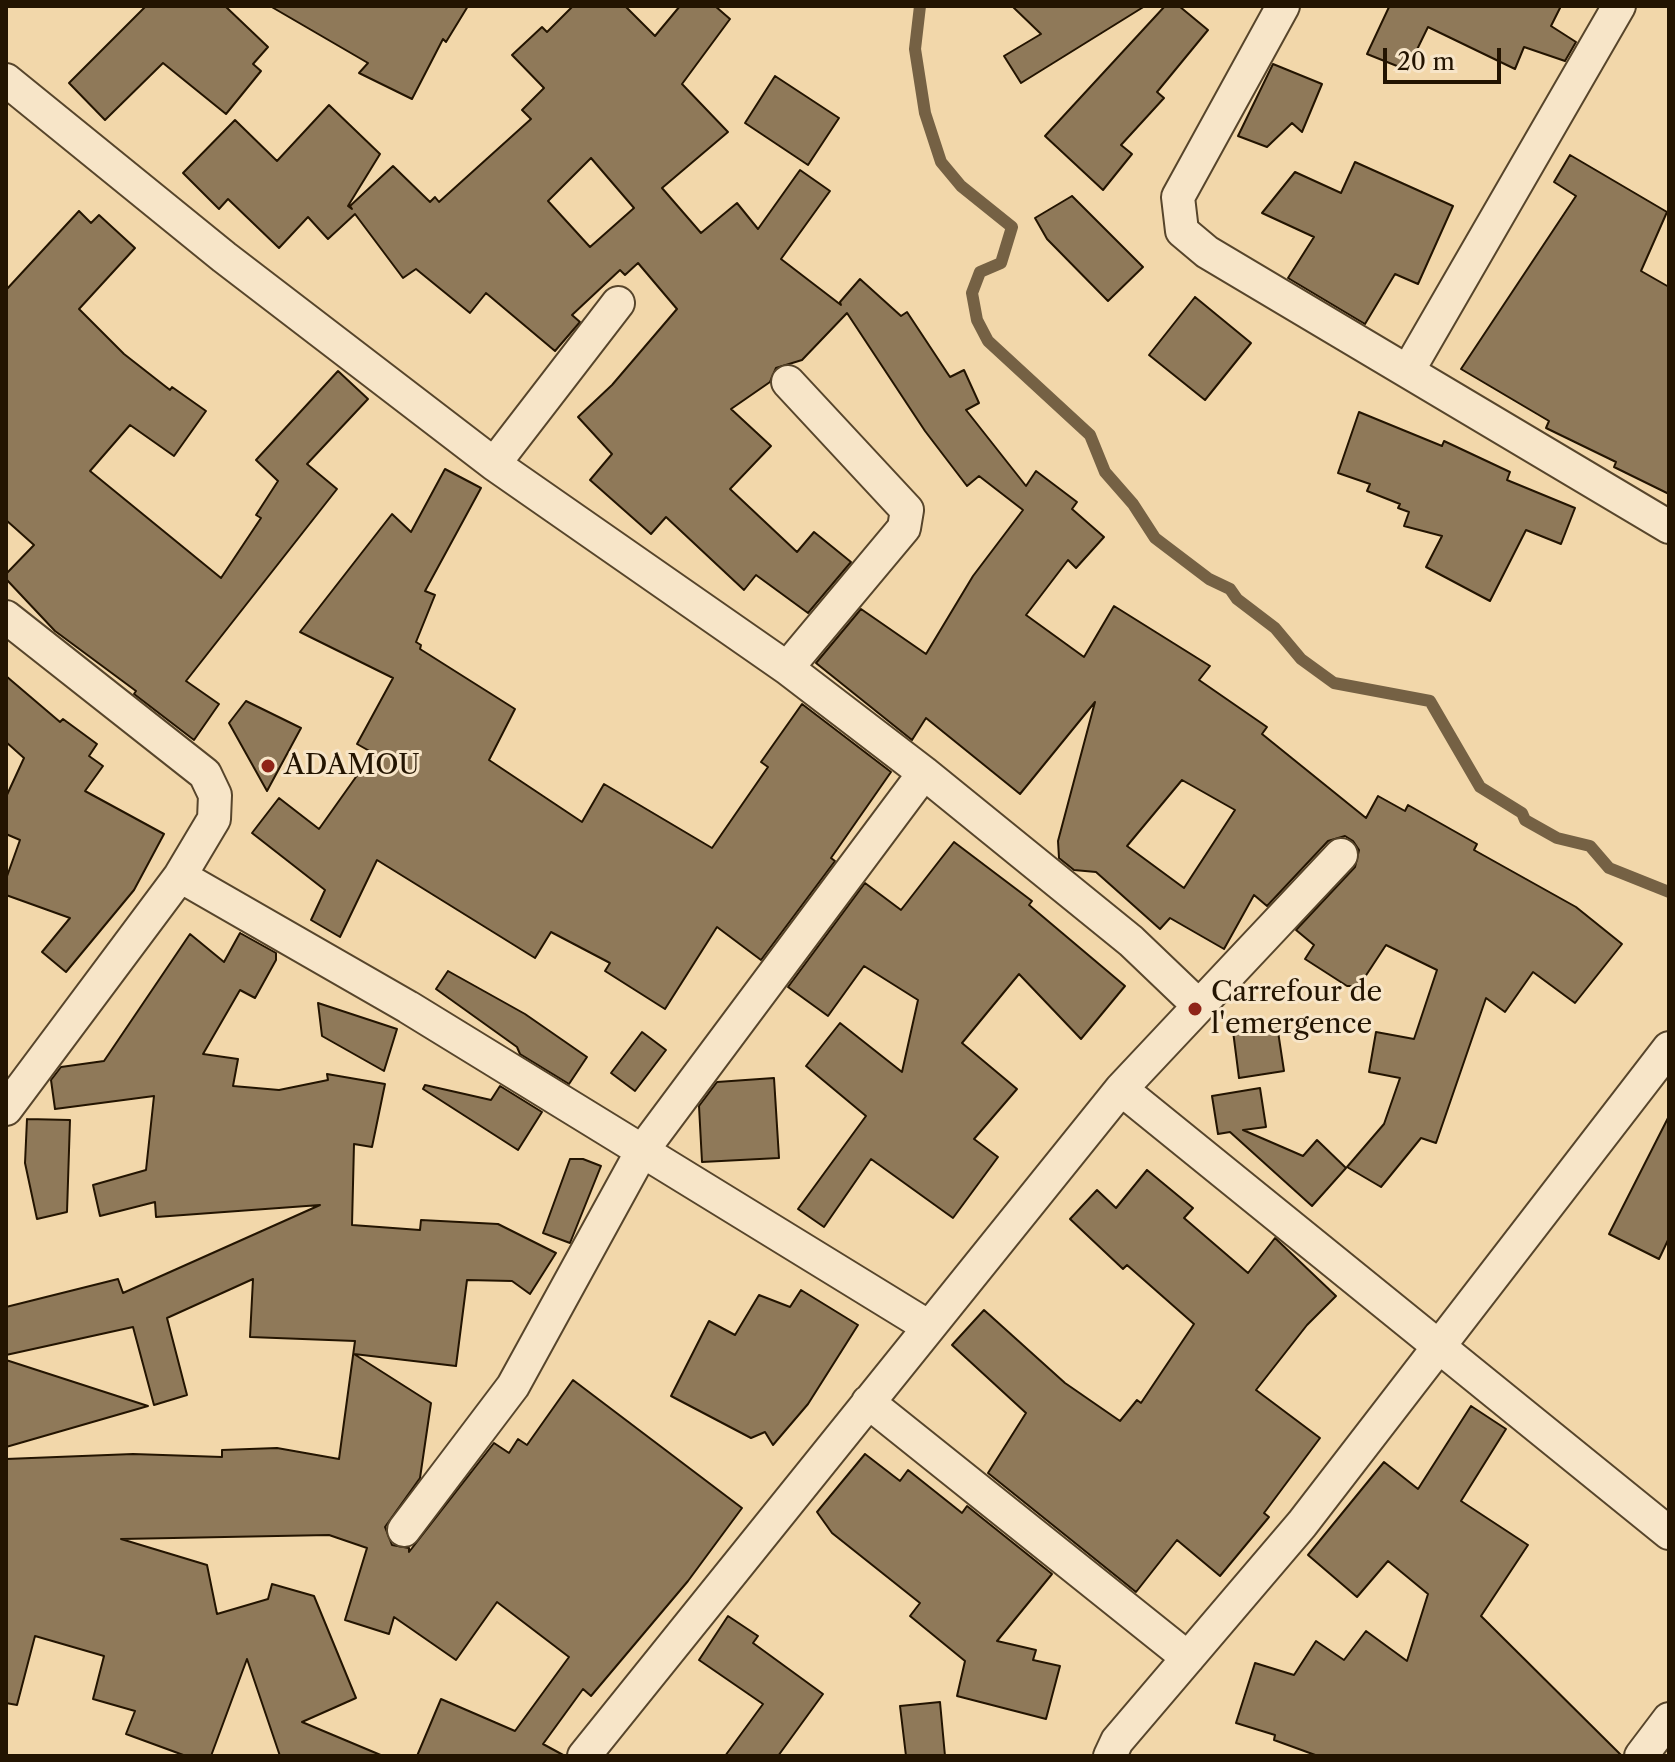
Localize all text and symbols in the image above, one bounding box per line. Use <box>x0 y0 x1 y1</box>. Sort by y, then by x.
scale bar <box>1387 32 1505 82</box>
text: 20 m <box>1397 47 1455 76</box>
place label: ADAMOU <box>284 749 420 783</box>
marker: ADAMOU <box>259 757 277 775</box>
place label: Carrefour de l'emergence <box>1211 976 1382 1042</box>
marker: Carrefour de l'emergence <box>1186 1000 1204 1018</box>

